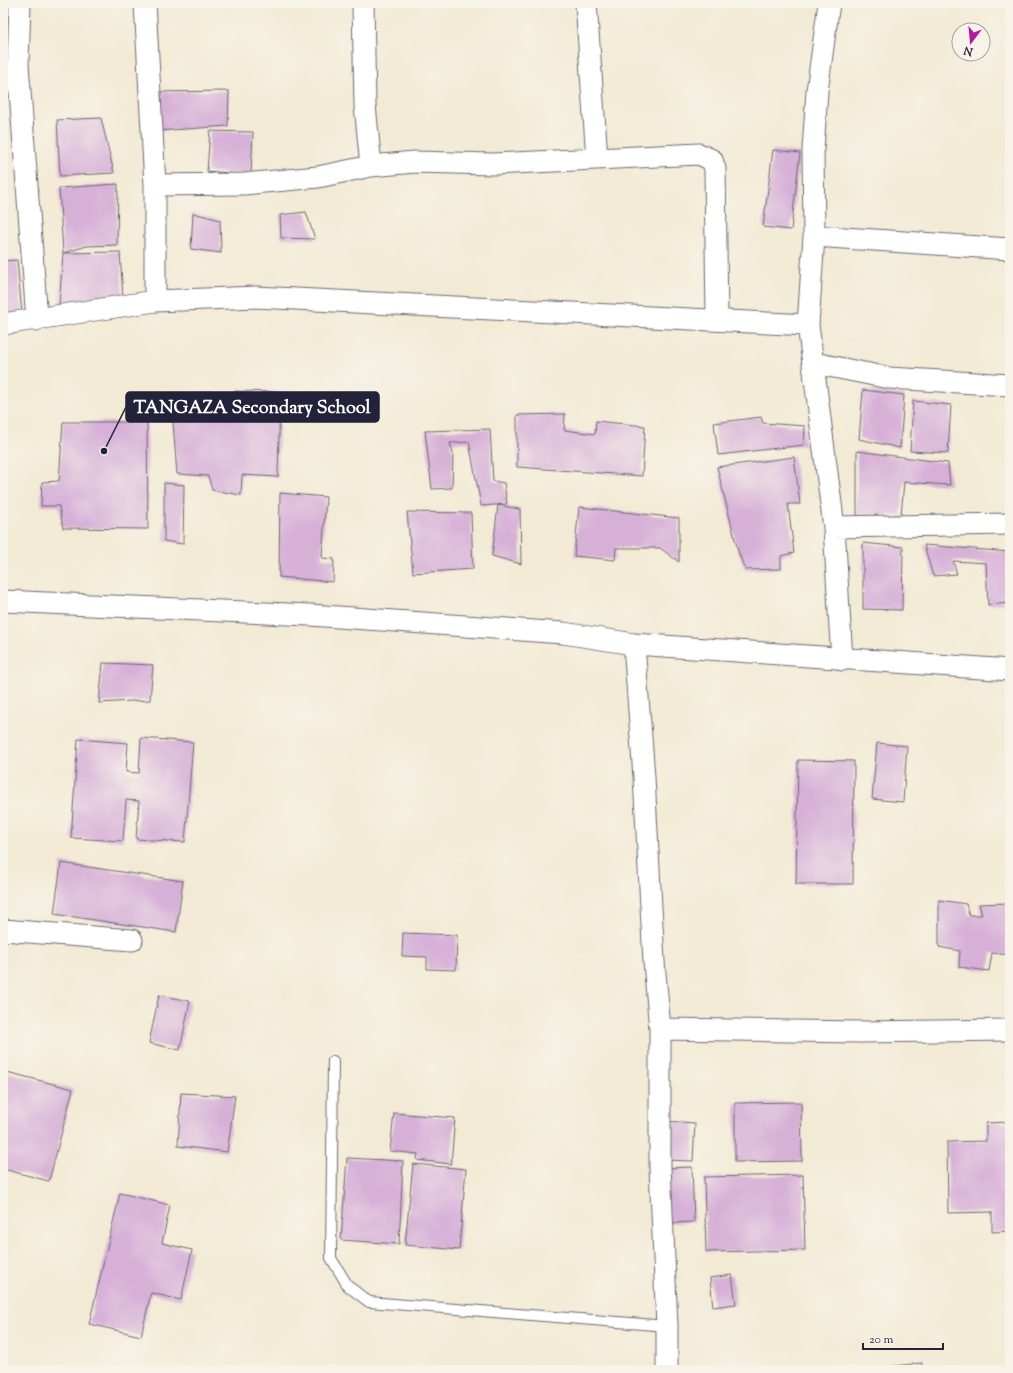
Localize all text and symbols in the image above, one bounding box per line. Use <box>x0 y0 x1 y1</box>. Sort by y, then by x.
north arrow <box>951 22 991 62</box>
text: N <box>962 42 976 60</box>
callout: TANGAZA Secondary School <box>126 392 379 422</box>
text: TANGAZA Secondary School <box>133 396 372 422</box>
scale bar <box>863 1325 943 1351</box>
text: 20 m <box>869 1331 894 1349</box>

